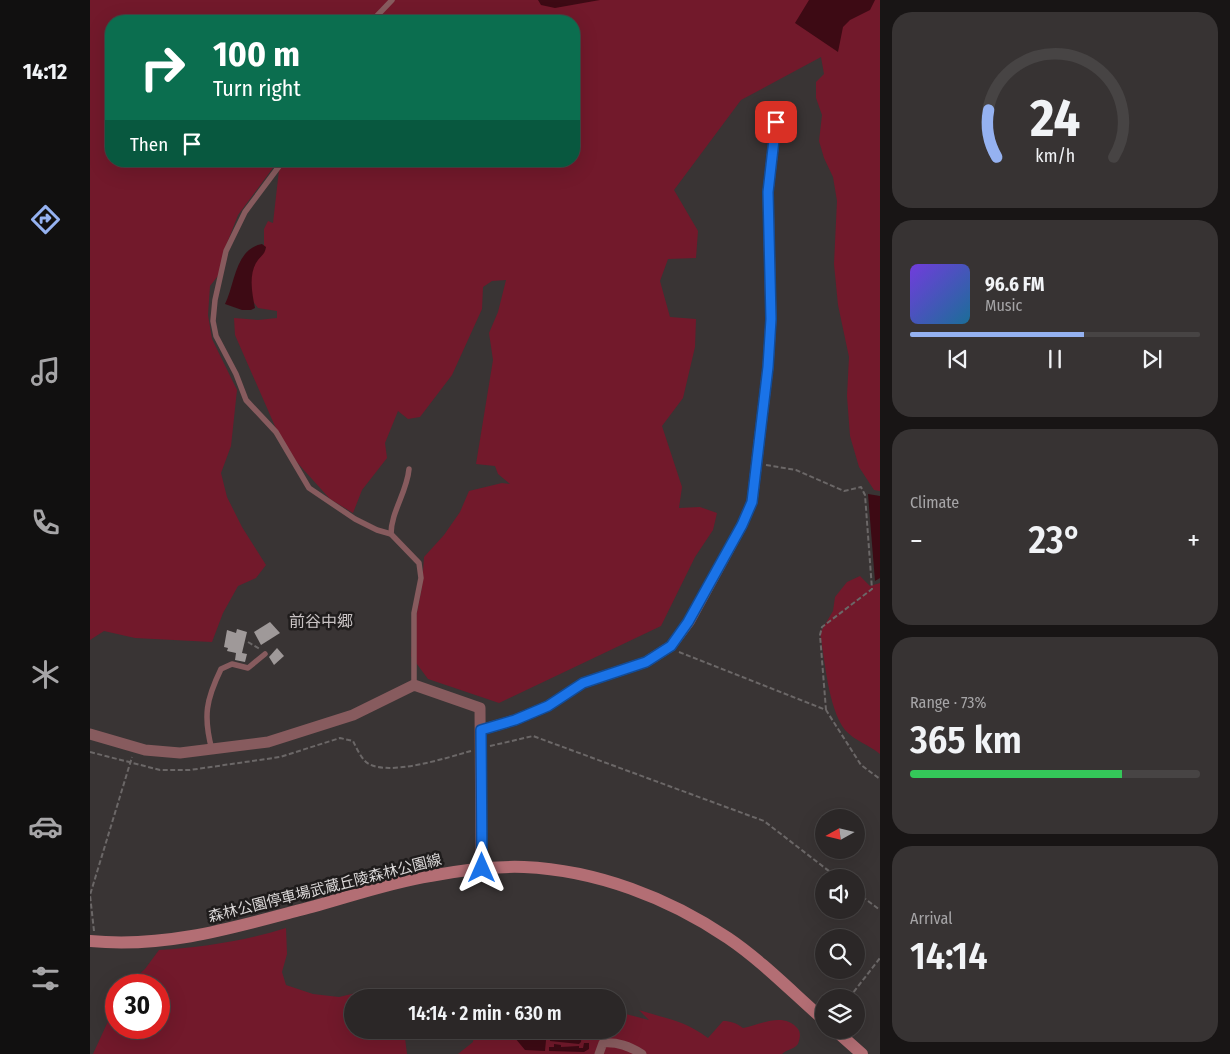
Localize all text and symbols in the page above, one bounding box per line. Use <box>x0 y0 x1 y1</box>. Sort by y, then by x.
text: 100 m <box>213 33 300 75</box>
icon: right <box>130 35 195 100</box>
text: 14:12 <box>23 58 67 85</box>
text: Turn right <box>213 75 301 102</box>
text: 24 <box>1029 87 1080 150</box>
pin <box>755 101 797 143</box>
icon: arrive <box>762 108 790 136</box>
icon: arrive <box>178 130 206 158</box>
text: Then <box>130 133 168 156</box>
text: km/h <box>1035 145 1075 167</box>
icon: directions <box>28 202 63 237</box>
text: 96.6 FM <box>985 273 1044 296</box>
text: Music <box>985 296 1022 315</box>
icon: previous <box>944 345 972 373</box>
icon: pause <box>1041 345 1069 373</box>
icon: next <box>1138 345 1166 373</box>
icon: music <box>28 354 63 389</box>
text: Climate <box>910 493 959 512</box>
icon: phone <box>28 505 63 540</box>
text: 23° <box>1028 517 1081 563</box>
text: − <box>910 524 923 557</box>
text: + <box>1187 524 1200 557</box>
district label: 前谷中郷 <box>289 612 353 631</box>
icon: climate <box>28 657 63 692</box>
text: Range · 73% <box>910 693 986 712</box>
text: 365 km <box>910 717 1022 763</box>
icon: car <box>28 809 63 844</box>
north arrow <box>815 809 865 859</box>
map controls <box>815 809 865 1039</box>
position arrow <box>455 841 507 893</box>
street label: 森林公園停車場武蔵丘陵森林公園線 <box>206 850 444 926</box>
button: sound <box>815 869 865 919</box>
text: Arrival <box>910 909 952 928</box>
button: search <box>815 929 865 979</box>
text: 14:14 <box>910 933 987 979</box>
icon: filters <box>28 961 63 996</box>
speed limit sign: 30 <box>105 974 170 1039</box>
button: layers <box>815 989 865 1039</box>
text: 14:14 · 2 min · 630 m <box>408 1002 562 1025</box>

